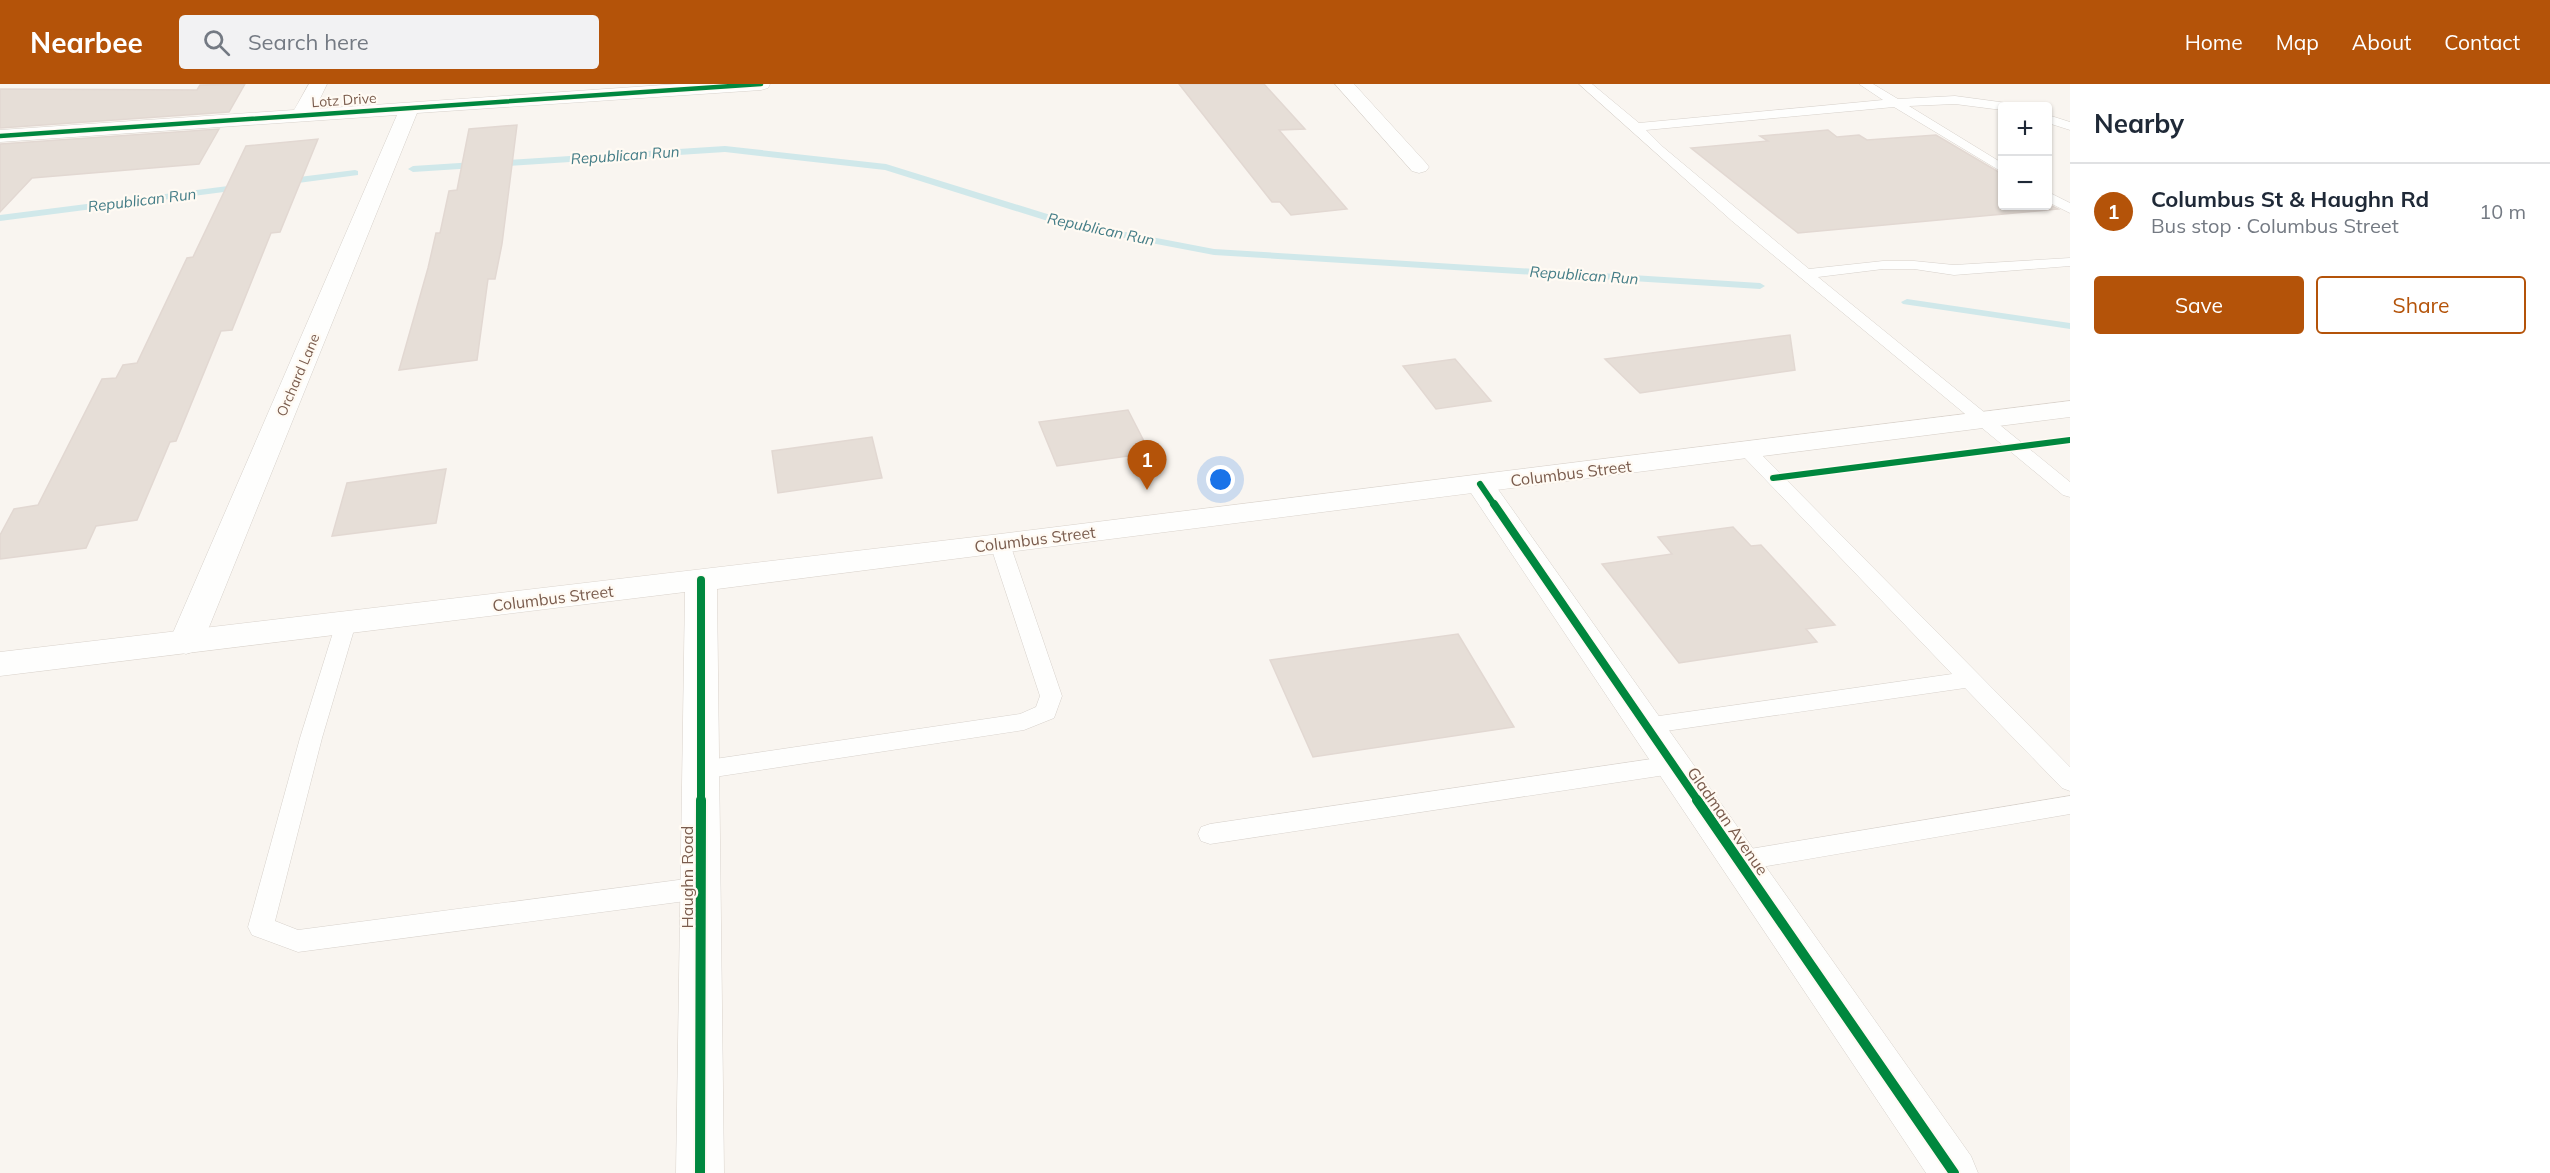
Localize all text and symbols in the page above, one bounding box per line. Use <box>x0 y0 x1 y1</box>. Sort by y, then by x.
search box <box>179 15 599 69</box>
text: Nearbee <box>30 25 143 60</box>
icon: search <box>200 26 233 59</box>
text: Search here <box>248 28 369 56</box>
text: Home <box>2185 29 2243 55</box>
text: Map <box>2276 29 2319 55</box>
text: About <box>2352 29 2411 55</box>
text: Contact <box>2444 29 2520 55</box>
street label: Lotz Drive <box>311 89 377 111</box>
map controls <box>1998 102 2052 210</box>
button: + <box>1998 102 2052 156</box>
text: Nearby <box>2094 107 2184 140</box>
water label: Republican Run <box>570 142 680 168</box>
button: − <box>1998 156 2052 210</box>
water label: Republican Run <box>87 184 197 216</box>
text: Columbus St & Haughn Rd <box>2151 185 2429 213</box>
text: 1 <box>2108 199 2120 224</box>
text: 10 m <box>2479 199 2526 224</box>
water label: Republican Run <box>1046 208 1157 250</box>
text: Bus stop · Columbus Street <box>2151 213 2399 238</box>
water label: Republican Run <box>1529 262 1639 288</box>
button: Save <box>2094 276 2304 334</box>
button: Share <box>2316 276 2526 334</box>
street label: Orchard Lane <box>272 331 324 419</box>
pin: 1 <box>1128 440 1166 490</box>
street label: Columbus Street <box>1509 456 1633 490</box>
your location <box>1206 465 1235 494</box>
street label: Columbus Street <box>973 522 1097 556</box>
street label: Columbus Street <box>491 581 615 615</box>
street label: Gladman Avenue <box>1683 763 1773 879</box>
street label: Haughn Road <box>677 826 697 928</box>

